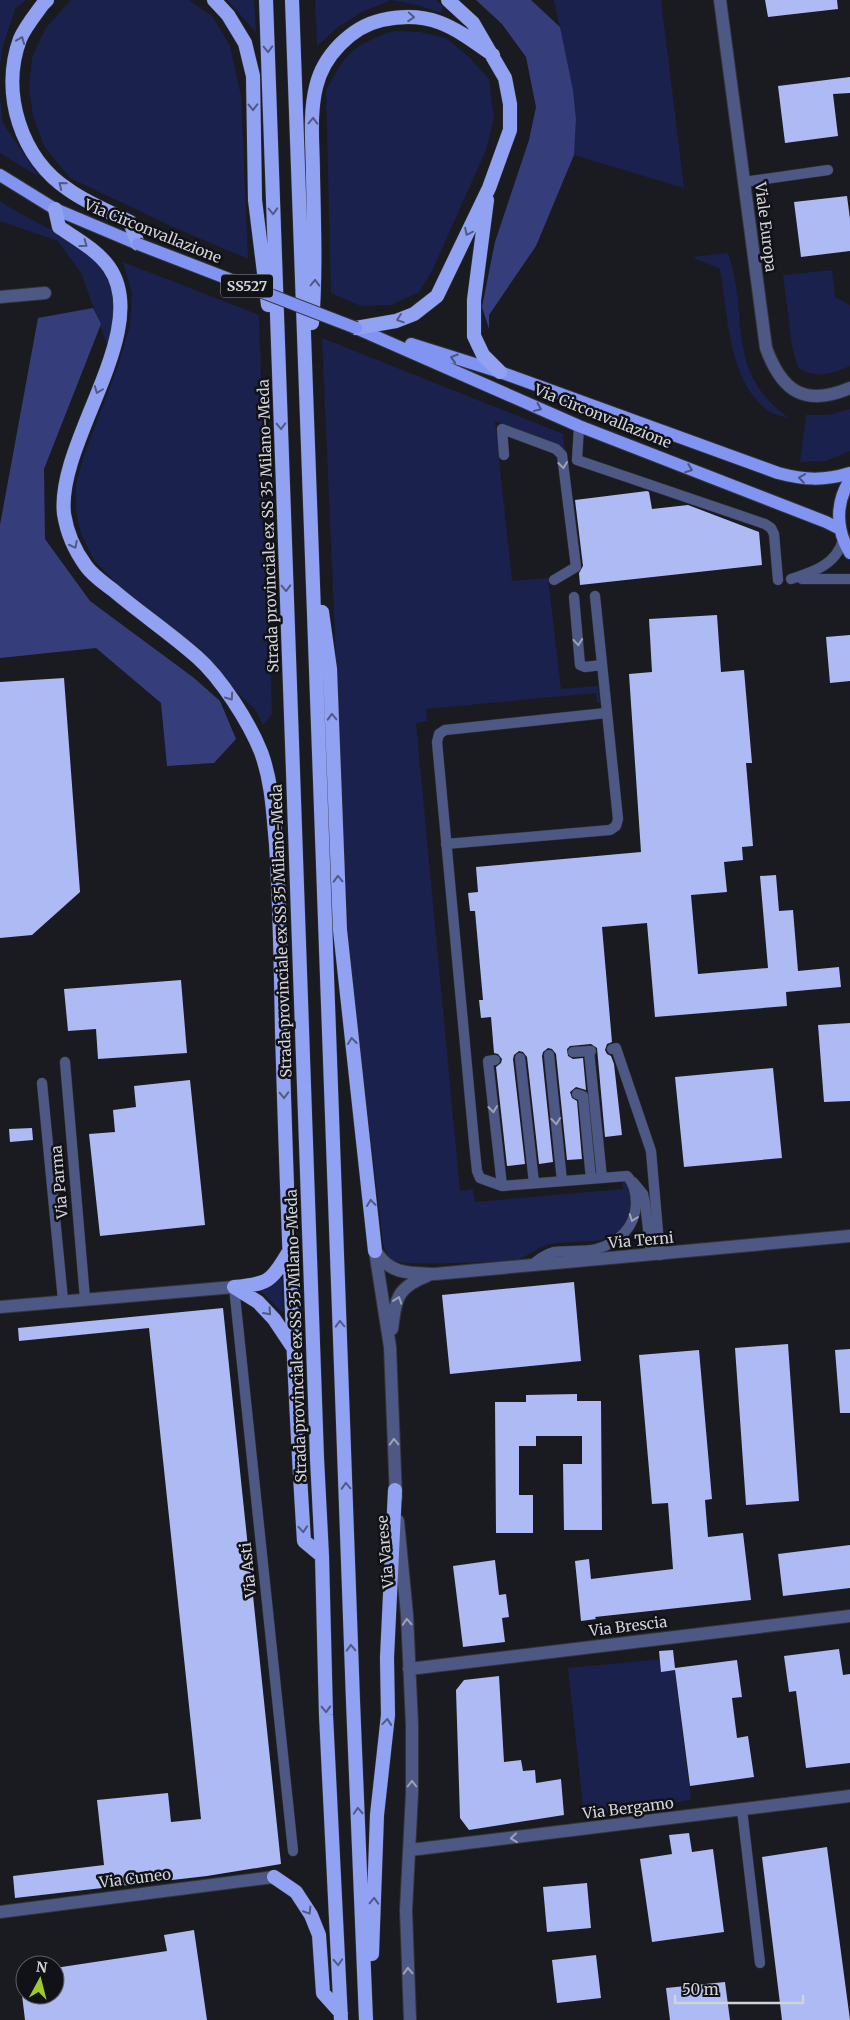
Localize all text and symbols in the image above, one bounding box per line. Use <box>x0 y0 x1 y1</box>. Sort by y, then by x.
one-way arrow <box>408 11 416 22</box>
one-way arrow <box>15 36 25 45</box>
one-way arrow <box>263 45 273 53</box>
one-way arrow <box>248 104 258 112</box>
one-way arrow <box>307 116 318 124</box>
street label: Viale Europa <box>751 180 781 273</box>
one-way arrow <box>59 182 68 190</box>
street label: Via Circonvallazione <box>81 194 225 267</box>
one-way arrow <box>268 207 279 215</box>
one-way arrow <box>463 227 474 236</box>
one-way arrow <box>78 238 88 247</box>
road number: SS527 <box>221 274 273 298</box>
one-way arrow <box>309 279 320 287</box>
one-way arrow <box>396 313 405 323</box>
one-way arrow <box>450 353 458 363</box>
street label: Strada provinciale ex SS 35 Milano-Meda <box>253 379 283 673</box>
street label: Via Circonvallazione <box>531 379 675 452</box>
one-way arrow <box>94 385 105 394</box>
one-way arrow <box>533 402 542 413</box>
one-way arrow <box>275 422 286 430</box>
one-way arrow <box>557 461 568 469</box>
one-way arrow <box>684 463 693 473</box>
one-way arrow <box>798 473 806 484</box>
one-way arrow <box>68 540 78 549</box>
one-way arrow <box>281 585 291 593</box>
one-way arrow <box>572 638 583 646</box>
one-way arrow <box>224 692 234 701</box>
one-way arrow <box>327 713 337 720</box>
street label: Strada provinciale ex SS 35 Milano-Meda <box>266 784 296 1078</box>
one-way arrow <box>333 875 343 883</box>
one-way arrow <box>347 1037 358 1045</box>
one-way arrow <box>279 1092 289 1099</box>
one-way arrow <box>487 1105 498 1113</box>
one-way arrow <box>550 1117 561 1125</box>
street label: Via Parma <box>46 1145 72 1220</box>
street label: Strada provinciale ex SS 35 Milano-Meda <box>281 1189 311 1483</box>
one-way arrow <box>366 1198 377 1206</box>
one-way arrow <box>629 1214 639 1222</box>
street label: Via Terni <box>606 1228 675 1252</box>
one-way arrow <box>392 1296 402 1305</box>
one-way arrow <box>262 1307 271 1316</box>
one-way arrow <box>335 1319 345 1327</box>
one-way arrow <box>389 1438 399 1446</box>
one-way arrow <box>340 1482 351 1490</box>
street label: Via Varese <box>372 1515 398 1590</box>
one-way arrow <box>297 1526 308 1534</box>
street label: Via Asti <box>236 1541 260 1599</box>
street label: Via Brescia <box>587 1612 668 1640</box>
one-way arrow <box>402 1618 413 1626</box>
one-way arrow <box>346 1644 356 1652</box>
one-way arrow <box>321 1706 331 1714</box>
one-way arrow <box>381 1718 392 1726</box>
one-way arrow <box>407 1780 417 1788</box>
street label: Via Bergamo <box>580 1793 675 1823</box>
one-way arrow <box>352 1806 363 1814</box>
one-way arrow <box>510 1833 518 1844</box>
street label: Via Cuneo <box>97 1864 172 1892</box>
one-way arrow <box>369 1897 379 1905</box>
one-way arrow <box>301 1906 311 1915</box>
north arrow <box>15 1955 65 2005</box>
text: N <box>35 1957 48 1977</box>
one-way arrow <box>333 1958 344 1966</box>
one-way arrow <box>403 1967 413 1975</box>
scale bar <box>675 1972 802 2004</box>
text: 50 m <box>682 1980 719 1999</box>

